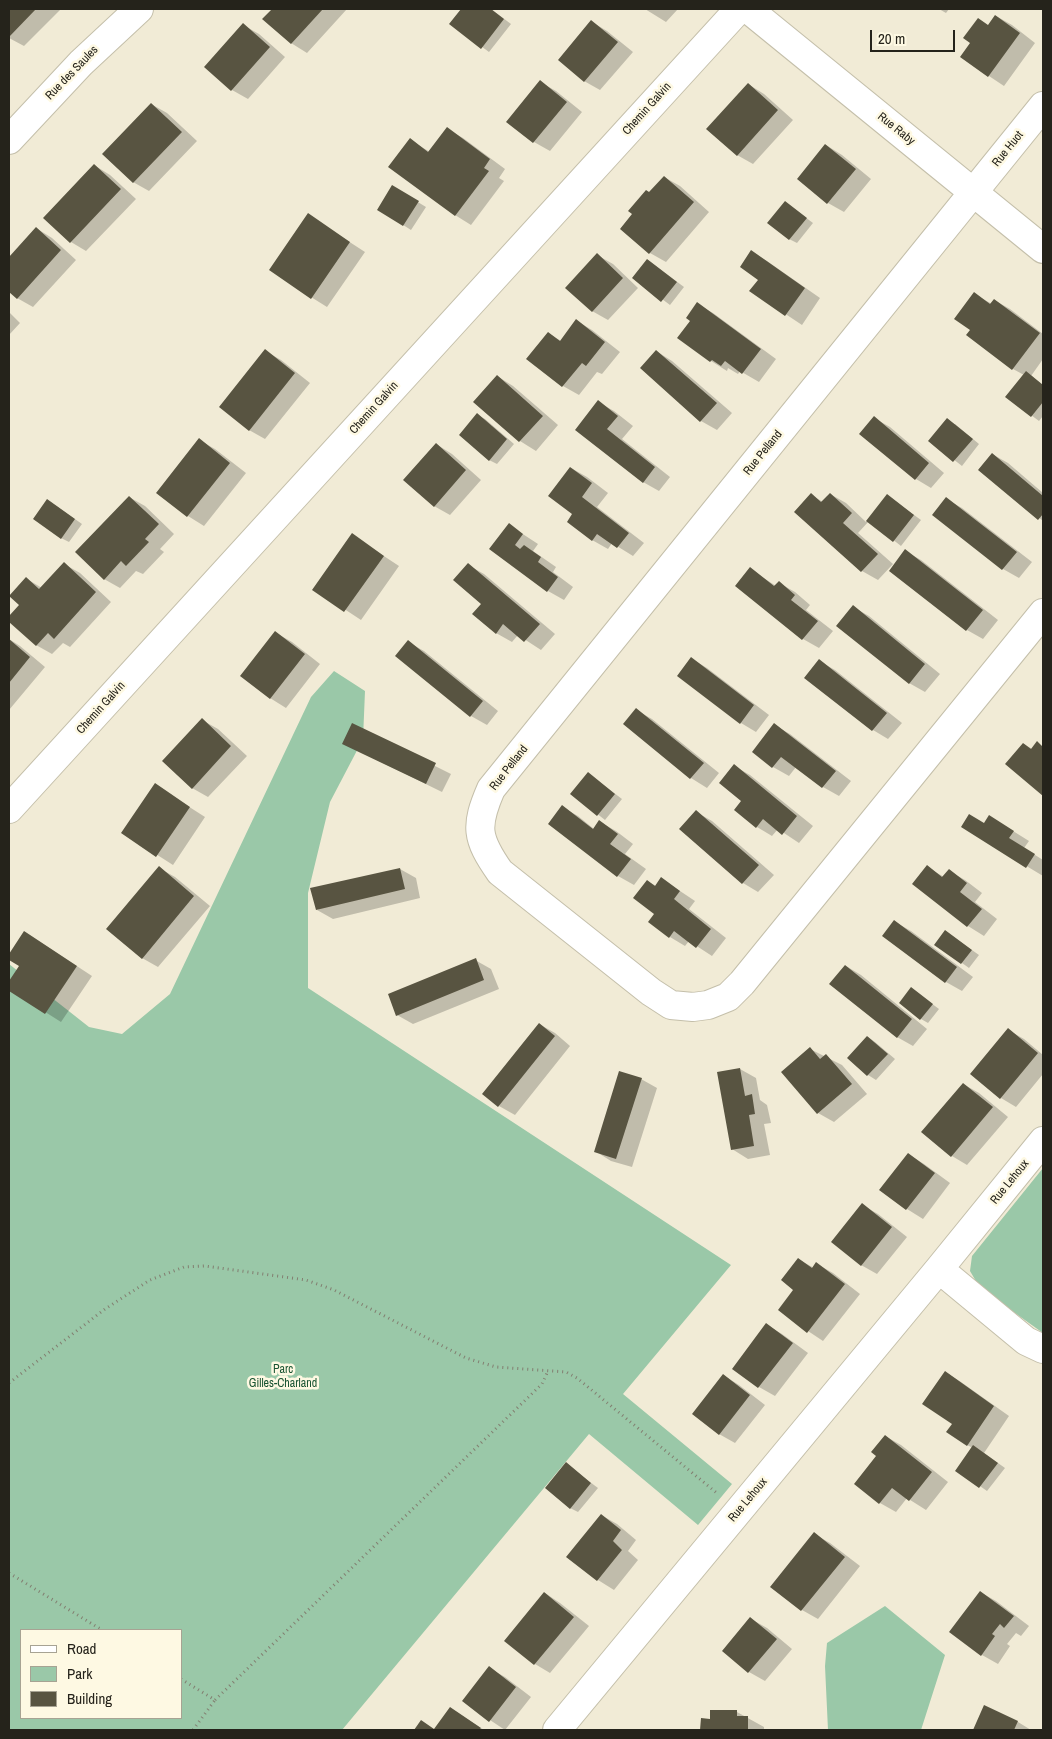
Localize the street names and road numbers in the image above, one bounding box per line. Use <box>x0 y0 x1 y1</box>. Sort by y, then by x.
street label: Rue des Saules <box>43 43 101 103</box>
street label: Chemin Galvin <box>620 80 674 138</box>
street label: Rue Raby <box>874 110 918 148</box>
street label: Rue Huot <box>989 128 1027 170</box>
street label: Chemin Galvin <box>347 379 401 437</box>
street label: Rue Pelland <box>741 428 785 478</box>
street label: Chemin Galvin <box>74 679 128 737</box>
street label: Rue Pelland <box>487 742 531 794</box>
street label: Rue Lehoux <box>988 1157 1032 1207</box>
street label: Rue Lehoux <box>725 1475 771 1525</box>

